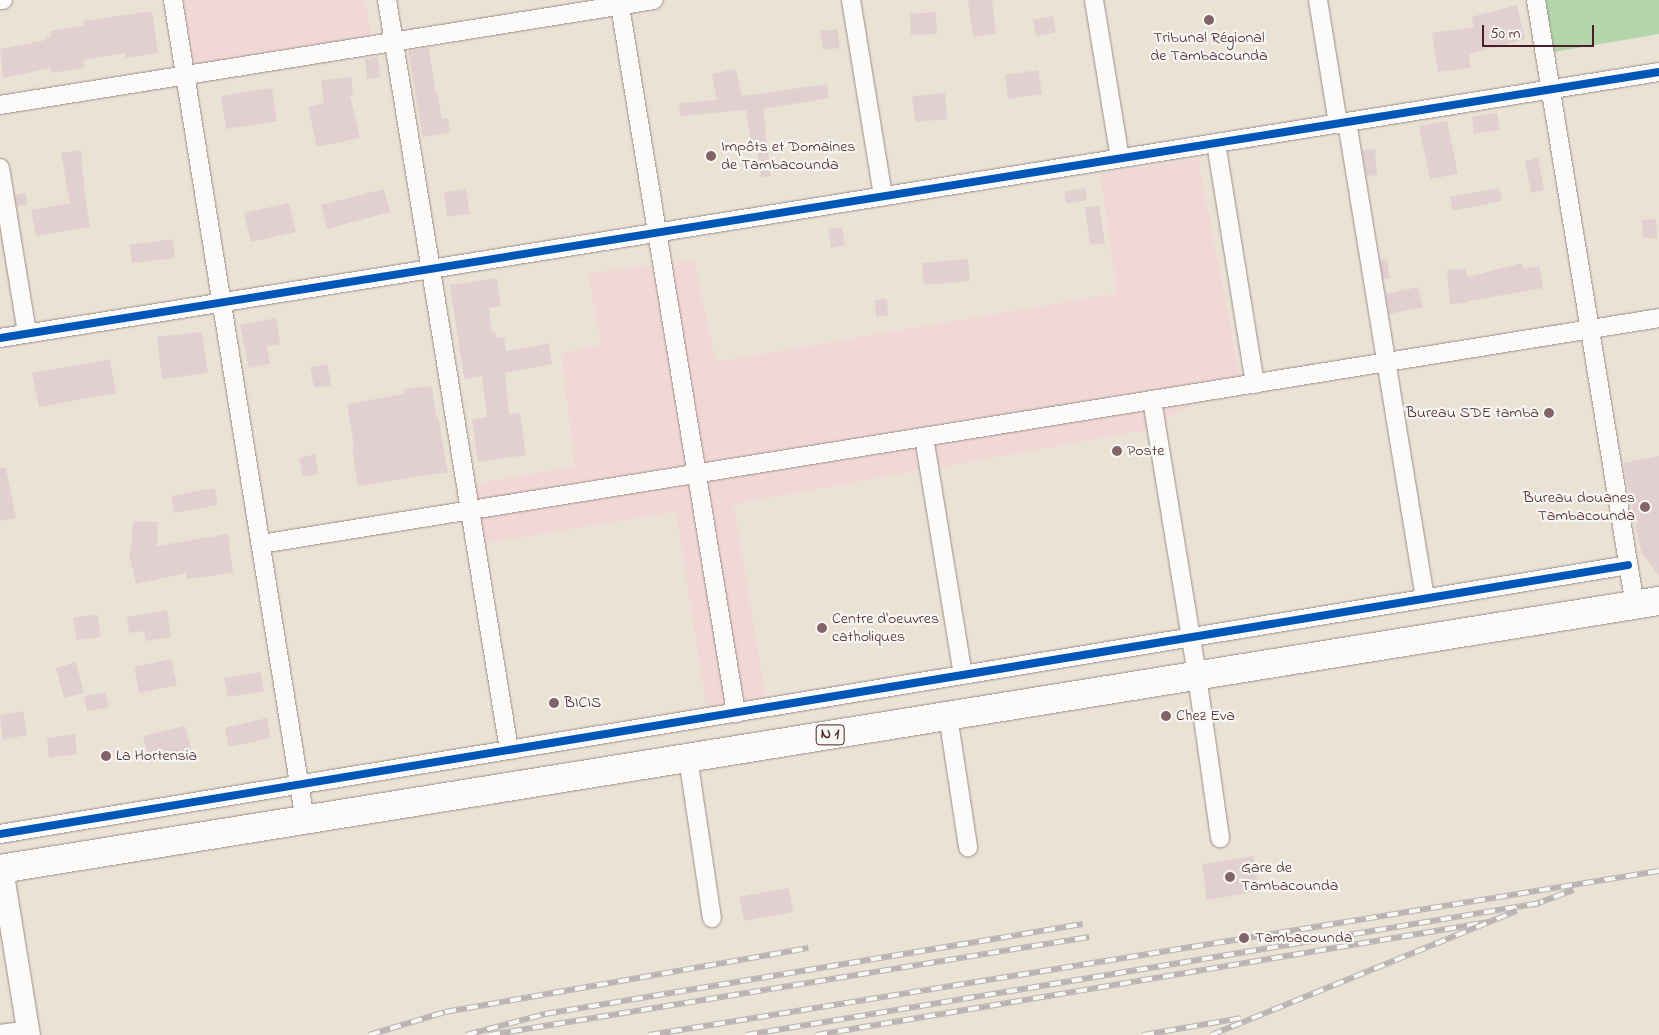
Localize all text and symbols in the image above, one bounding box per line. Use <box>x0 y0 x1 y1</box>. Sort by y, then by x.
marker: Tribunal Régional de Tambacounda <box>1203 14 1215 26</box>
scale bar <box>1484 15 1596 47</box>
text: 50 m <box>1490 23 1520 45</box>
place label: Tribunal Régional de Tambacounda <box>1150 28 1268 66</box>
place label: Impôts et Domaines de Tambacounda <box>721 137 855 175</box>
marker: Impôts et Domaines de Tambacounda <box>705 150 717 162</box>
place label: Bureau SDE tamba <box>1406 403 1539 423</box>
marker: Bureau SDE tamba <box>1543 407 1555 419</box>
place label: Poste <box>1127 441 1164 461</box>
marker: Poste <box>1111 445 1123 457</box>
place label: Bureau douanes Tambacounda <box>1523 488 1635 526</box>
marker: Bureau douanes Tambacounda <box>1639 501 1651 513</box>
place label: Centre d'oeuvres catholiques <box>832 609 939 647</box>
marker: Centre d'oeuvres catholiques <box>816 622 828 634</box>
place label: BICIS <box>564 693 601 713</box>
marker: BICIS <box>548 697 560 709</box>
place label: Chez Eva <box>1176 706 1235 726</box>
marker: Chez Eva <box>1160 710 1172 722</box>
road number: N 1 <box>815 722 845 748</box>
place label: La Hortensia <box>116 746 197 766</box>
marker: La Hortensia <box>100 750 112 762</box>
place label: Gare de Tambacounda <box>1241 858 1338 896</box>
marker: Gare de Tambacounda <box>1223 870 1237 884</box>
place label: Tambacounda <box>1255 928 1352 948</box>
marker: Tambacounda <box>1237 931 1251 945</box>

